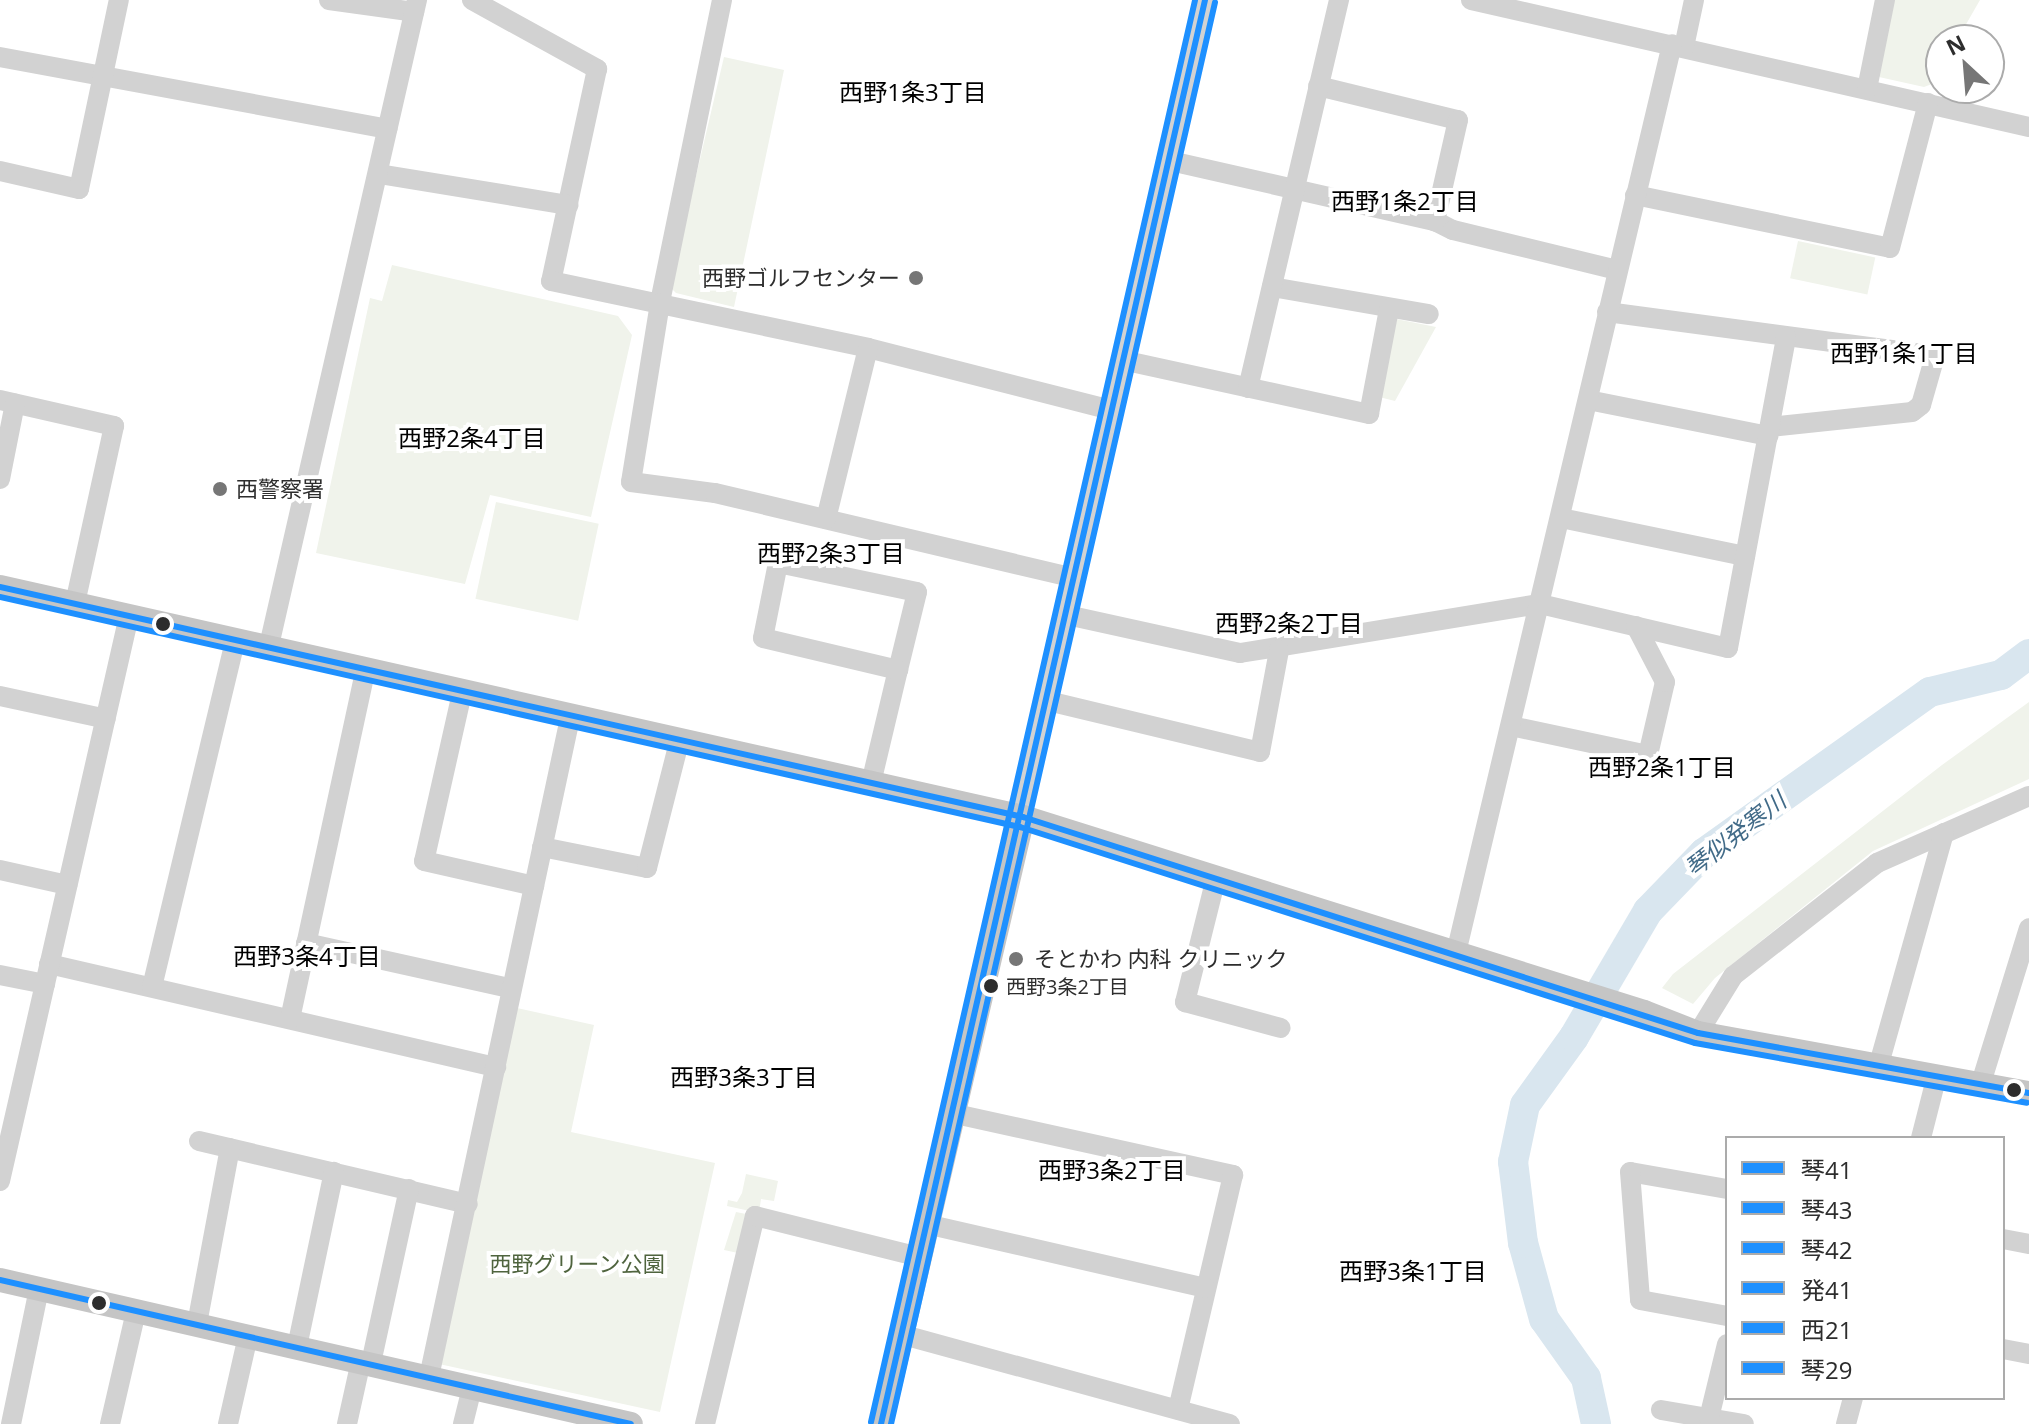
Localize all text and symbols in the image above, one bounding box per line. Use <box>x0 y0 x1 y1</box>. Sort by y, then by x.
north arrow <box>1925 24 2005 104</box>
text: N <box>1941 27 1970 62</box>
district label: 西野1条3丁目 <box>839 78 987 106</box>
district label: 西野1条2丁目 <box>1331 187 1479 215</box>
place label: 西野ゴルフセンター <box>702 265 900 291</box>
marker: 西野ゴルフセンター <box>907 269 925 287</box>
district label: 西野1条1丁目 <box>1830 339 1978 367</box>
district label: 西野2条4丁目 <box>398 424 546 452</box>
place label: 西警察署 <box>236 476 324 502</box>
marker: 西警察署 <box>211 480 229 498</box>
district label: 西野2条3丁目 <box>757 539 905 567</box>
district label: 西野2条2丁目 <box>1215 609 1363 637</box>
unlabelled marker <box>155 616 171 632</box>
district label: 西野2条1丁目 <box>1588 753 1736 781</box>
water label: 琴似発寒川 <box>1679 786 1791 882</box>
district label: 西野3条4丁目 <box>233 942 381 970</box>
place label: そとかわ 内科 クリニック <box>1034 946 1287 972</box>
marker: そとかわ 内科 クリニック <box>1005 948 1027 970</box>
place label: 西野3条2丁目 <box>1006 974 1129 998</box>
marker: 西野3条2丁目 <box>983 978 999 994</box>
district label: 西野3条3丁目 <box>670 1063 818 1091</box>
unlabelled marker <box>2006 1082 2022 1098</box>
legend <box>1725 1136 2005 1400</box>
text: 琴41 <box>1801 1153 1852 1186</box>
district label: 西野3条2丁目 <box>1038 1156 1186 1184</box>
text: 琴43 <box>1801 1193 1852 1226</box>
text: 琴42 <box>1801 1233 1852 1266</box>
park label: 西野グリーン公園 <box>489 1251 665 1277</box>
district label: 西野3条1丁目 <box>1339 1257 1487 1285</box>
text: 発41 <box>1801 1273 1852 1306</box>
unlabelled marker <box>91 1295 107 1311</box>
text: 西21 <box>1801 1313 1852 1346</box>
text: 琴29 <box>1801 1353 1852 1386</box>

